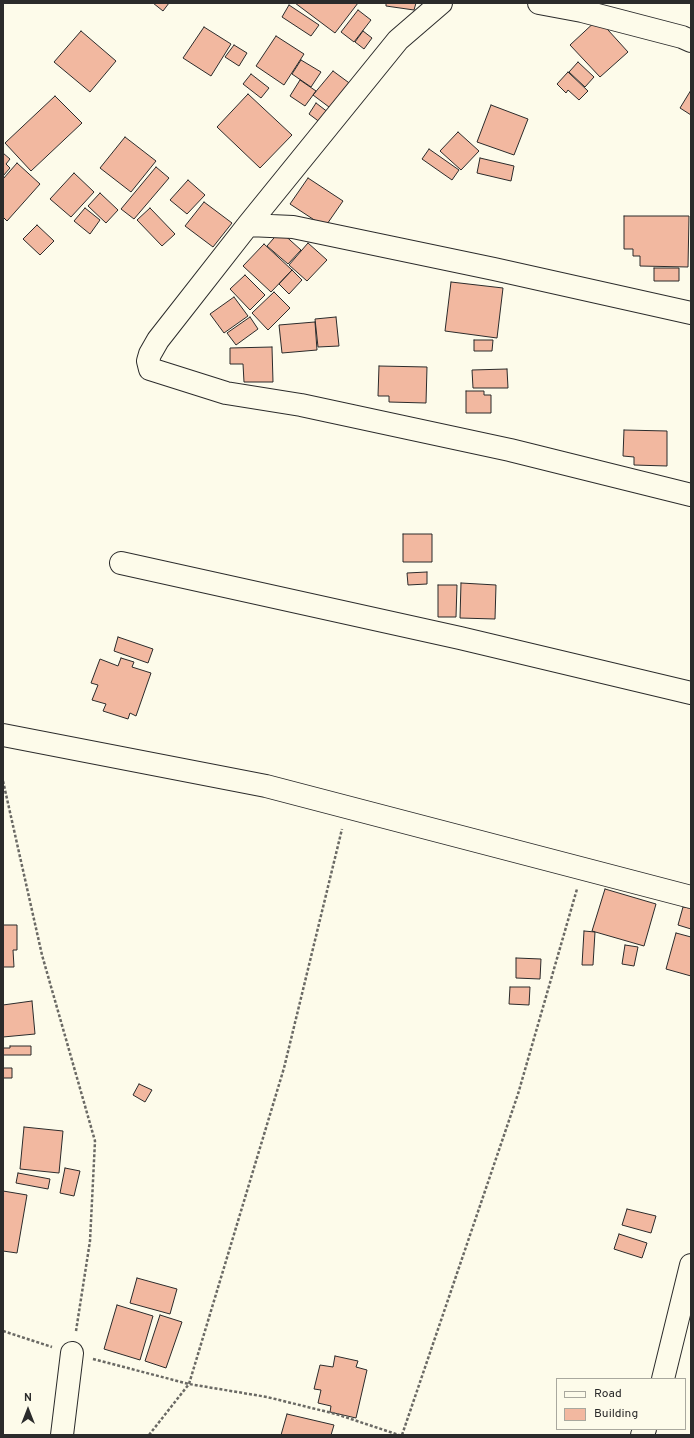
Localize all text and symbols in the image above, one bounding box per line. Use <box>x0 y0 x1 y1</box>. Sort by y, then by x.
legend <box>556 1378 686 1430</box>
text: Road <box>594 1386 622 1402</box>
north arrow <box>8 1390 48 1430</box>
text: N <box>24 1391 32 1405</box>
text: Building <box>594 1406 638 1422</box>

